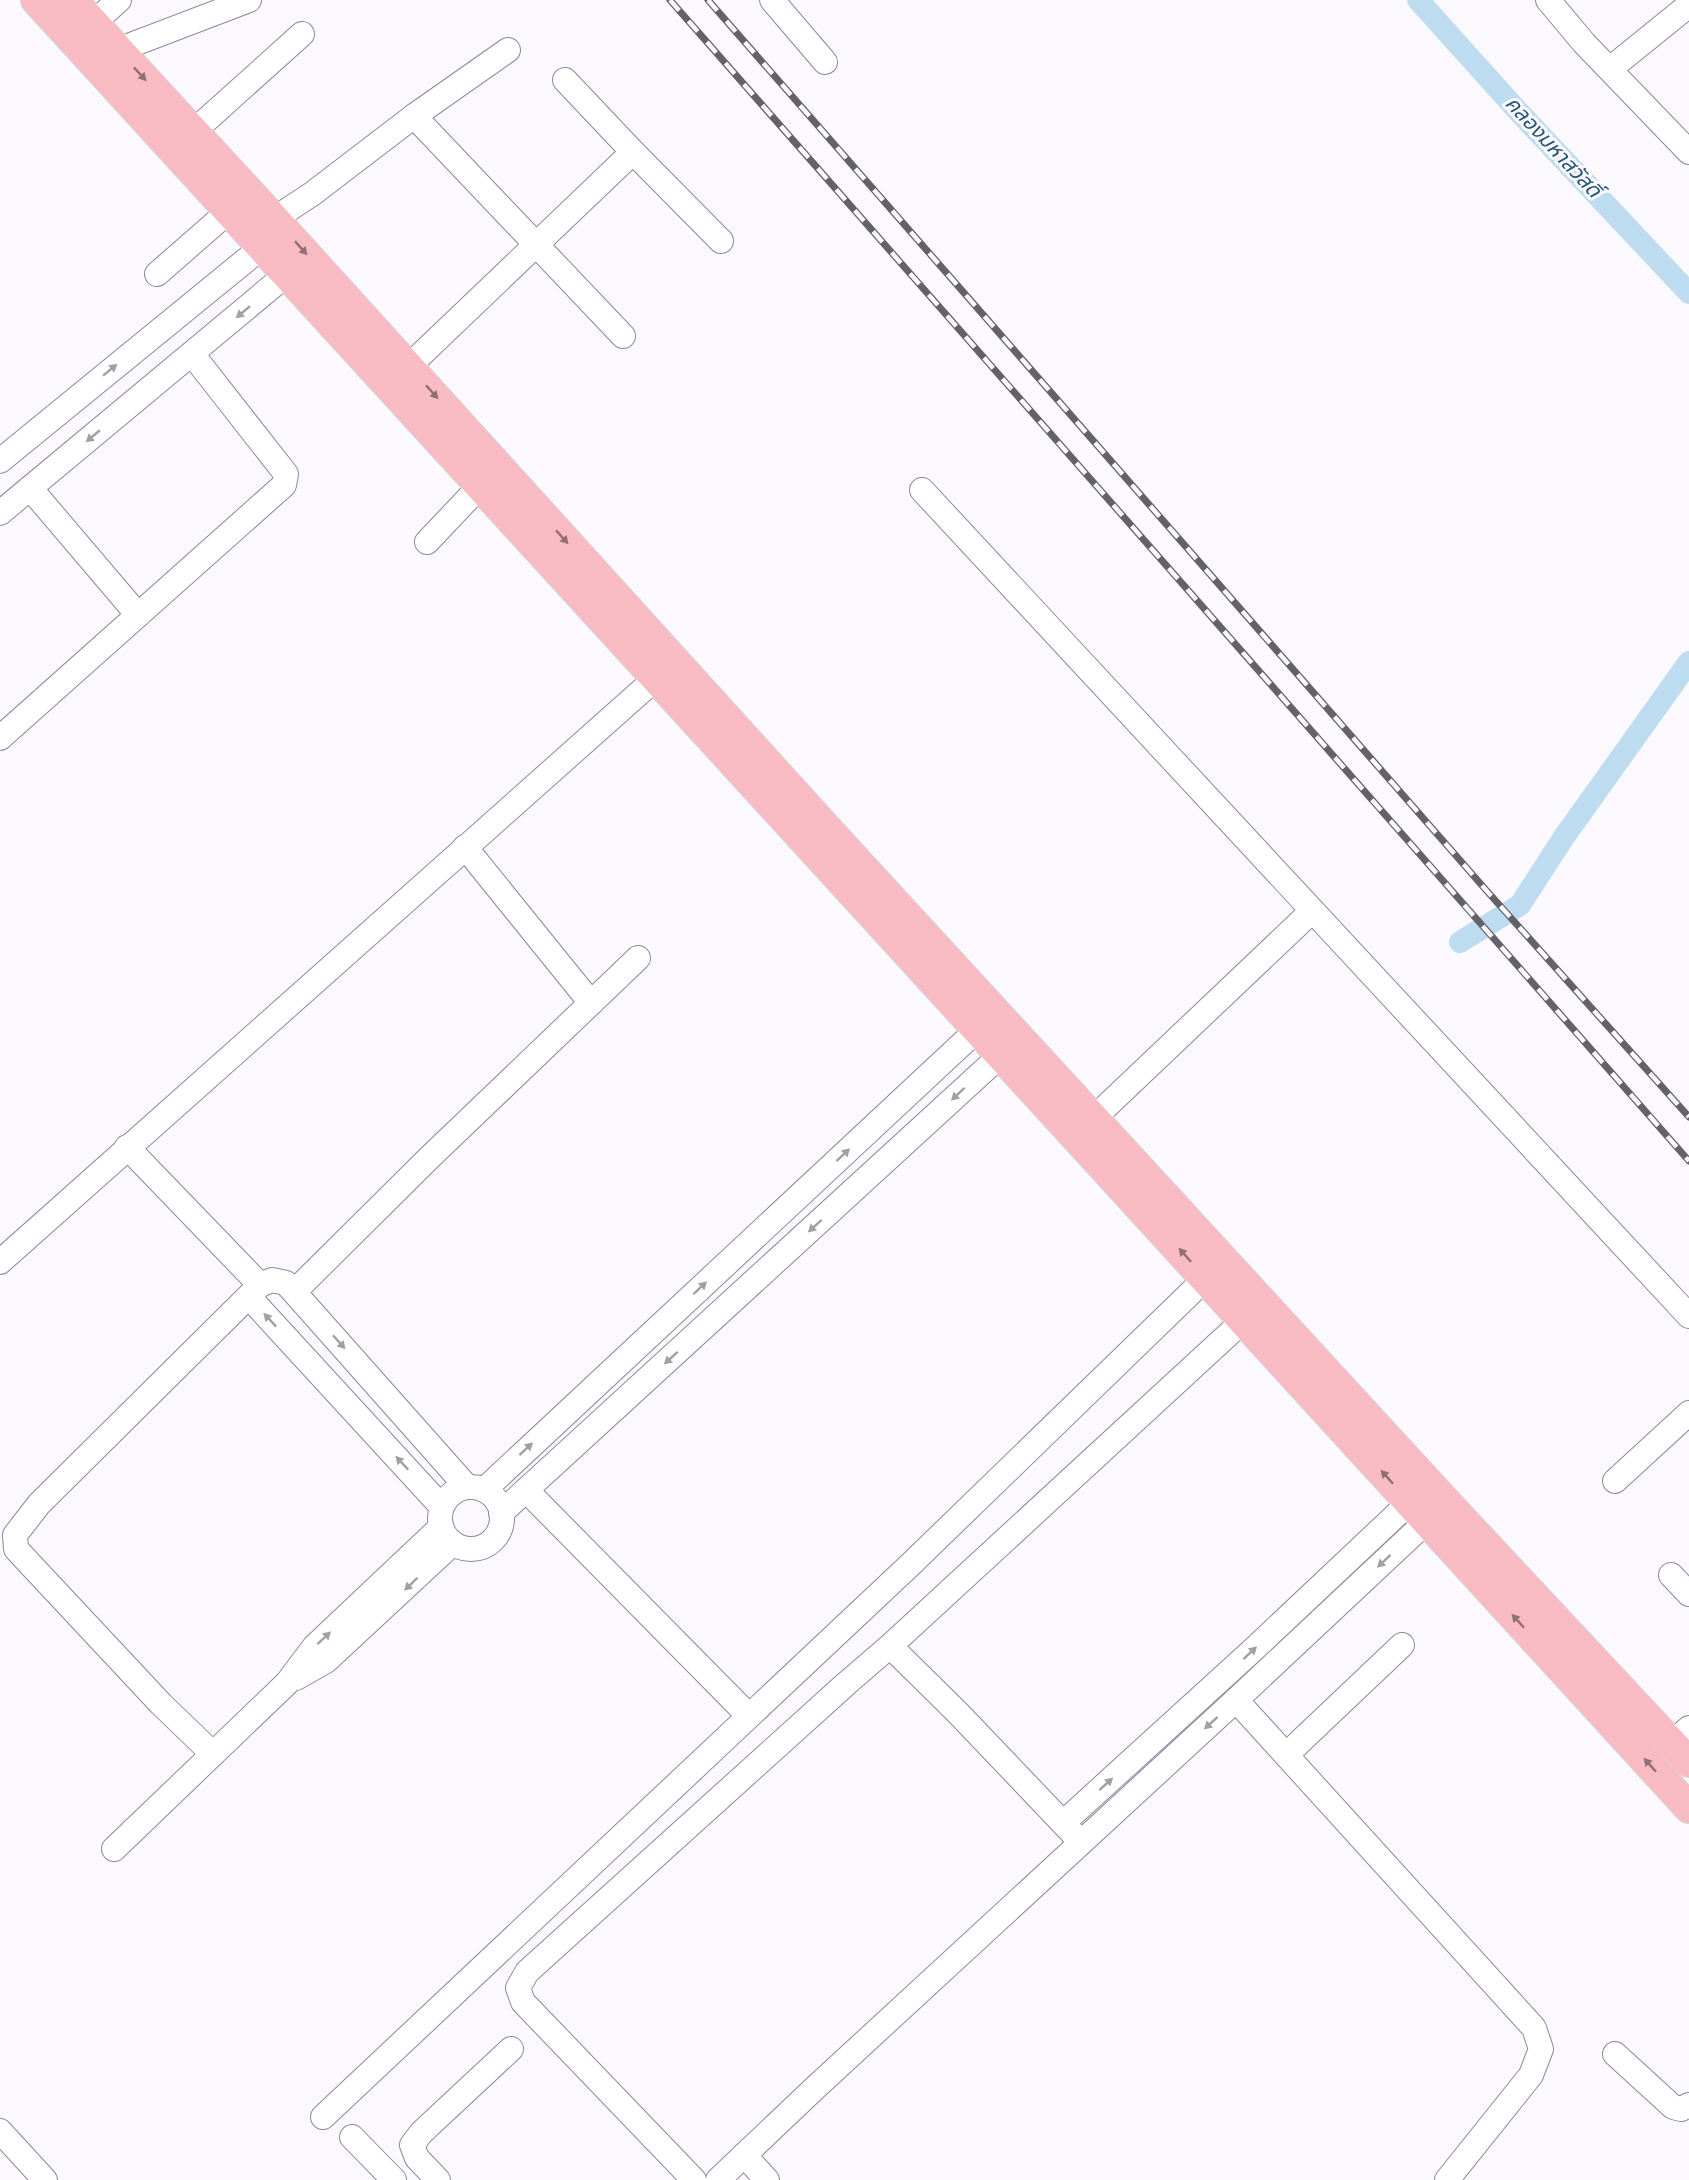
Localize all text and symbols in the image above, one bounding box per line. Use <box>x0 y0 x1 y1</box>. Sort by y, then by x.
one-way arrow <box>133 66 146 81</box>
water label: คลองมหาสวัสดิ์ <box>1500 90 1611 206</box>
one-way arrow <box>293 241 307 255</box>
one-way arrow <box>236 305 251 318</box>
one-way arrow <box>102 364 118 377</box>
one-way arrow <box>425 385 439 400</box>
one-way arrow <box>85 430 101 443</box>
one-way arrow <box>555 529 568 544</box>
one-way arrow <box>951 1087 966 1101</box>
one-way arrow <box>836 1149 850 1163</box>
one-way arrow <box>808 1219 823 1232</box>
one-way arrow <box>1179 1248 1192 1263</box>
one-way arrow <box>693 1281 708 1295</box>
one-way arrow <box>264 1313 277 1328</box>
one-way arrow <box>332 1334 345 1349</box>
one-way arrow <box>664 1351 679 1364</box>
one-way arrow <box>519 1442 534 1456</box>
one-way arrow <box>395 1456 409 1471</box>
one-way arrow <box>1381 1470 1394 1485</box>
one-way arrow <box>1377 1554 1392 1568</box>
one-way arrow <box>404 1576 418 1590</box>
one-way arrow <box>1512 1614 1525 1629</box>
one-way arrow <box>316 1631 330 1645</box>
one-way arrow <box>1242 1647 1257 1660</box>
one-way arrow <box>1204 1716 1219 1729</box>
one-way arrow <box>1643 1758 1657 1772</box>
one-way arrow <box>1098 1778 1113 1791</box>

